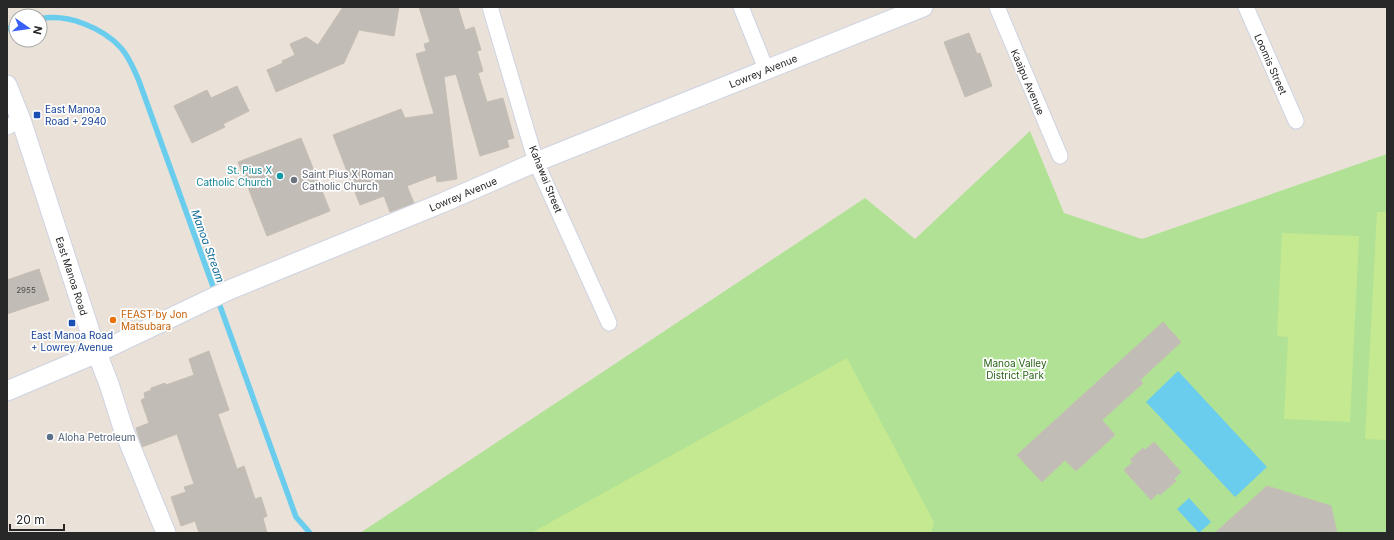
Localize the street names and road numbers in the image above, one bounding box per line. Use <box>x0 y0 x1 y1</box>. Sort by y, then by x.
street label: Loomis Street <box>1252 32 1290 97</box>
street label: Kaaipu Avenue <box>1009 47 1047 117</box>
street label: Lowrey Avenue <box>727 52 799 90</box>
street label: Kahawai Street <box>527 144 565 215</box>
street label: Lowrey Avenue <box>427 174 499 214</box>
street label: East Manoa Road <box>54 235 90 317</box>

